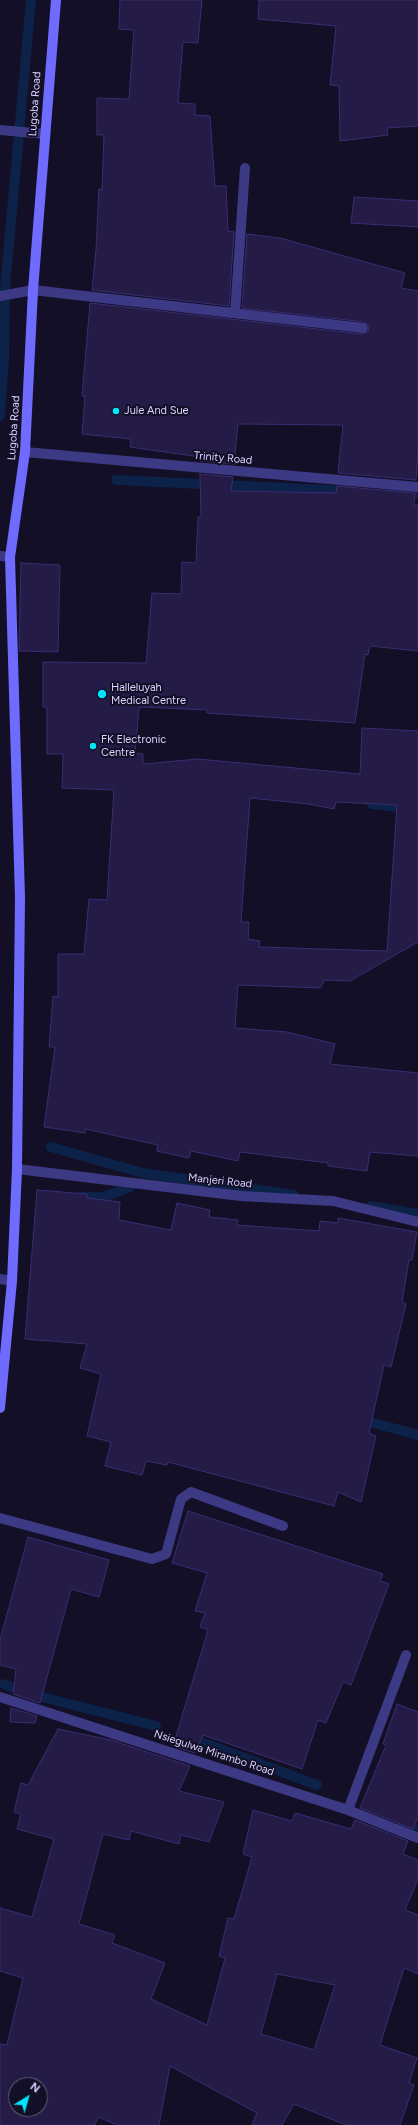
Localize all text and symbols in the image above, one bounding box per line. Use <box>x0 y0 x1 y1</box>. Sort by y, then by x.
street label: Lugoba Road <box>26 71 44 137</box>
street label: Lugoba Road <box>5 395 23 461</box>
place label: Jule And Sue <box>124 404 189 418</box>
marker: Jule And Sue <box>111 406 121 416</box>
street label: Trinity Road <box>193 449 253 467</box>
place label: Halleluyah Medical Centre <box>111 681 186 707</box>
marker: Halleluyah Medical Centre <box>96 688 108 700</box>
place label: FK Electronic Centre <box>101 733 166 759</box>
marker: FK Electronic Centre <box>88 741 98 751</box>
street label: Manjeri Road <box>187 1171 253 1191</box>
street label: Nsiegulwa Mirambo Road <box>152 1727 276 1779</box>
north arrow <box>8 2077 48 2117</box>
text: N <box>28 2080 42 2096</box>

